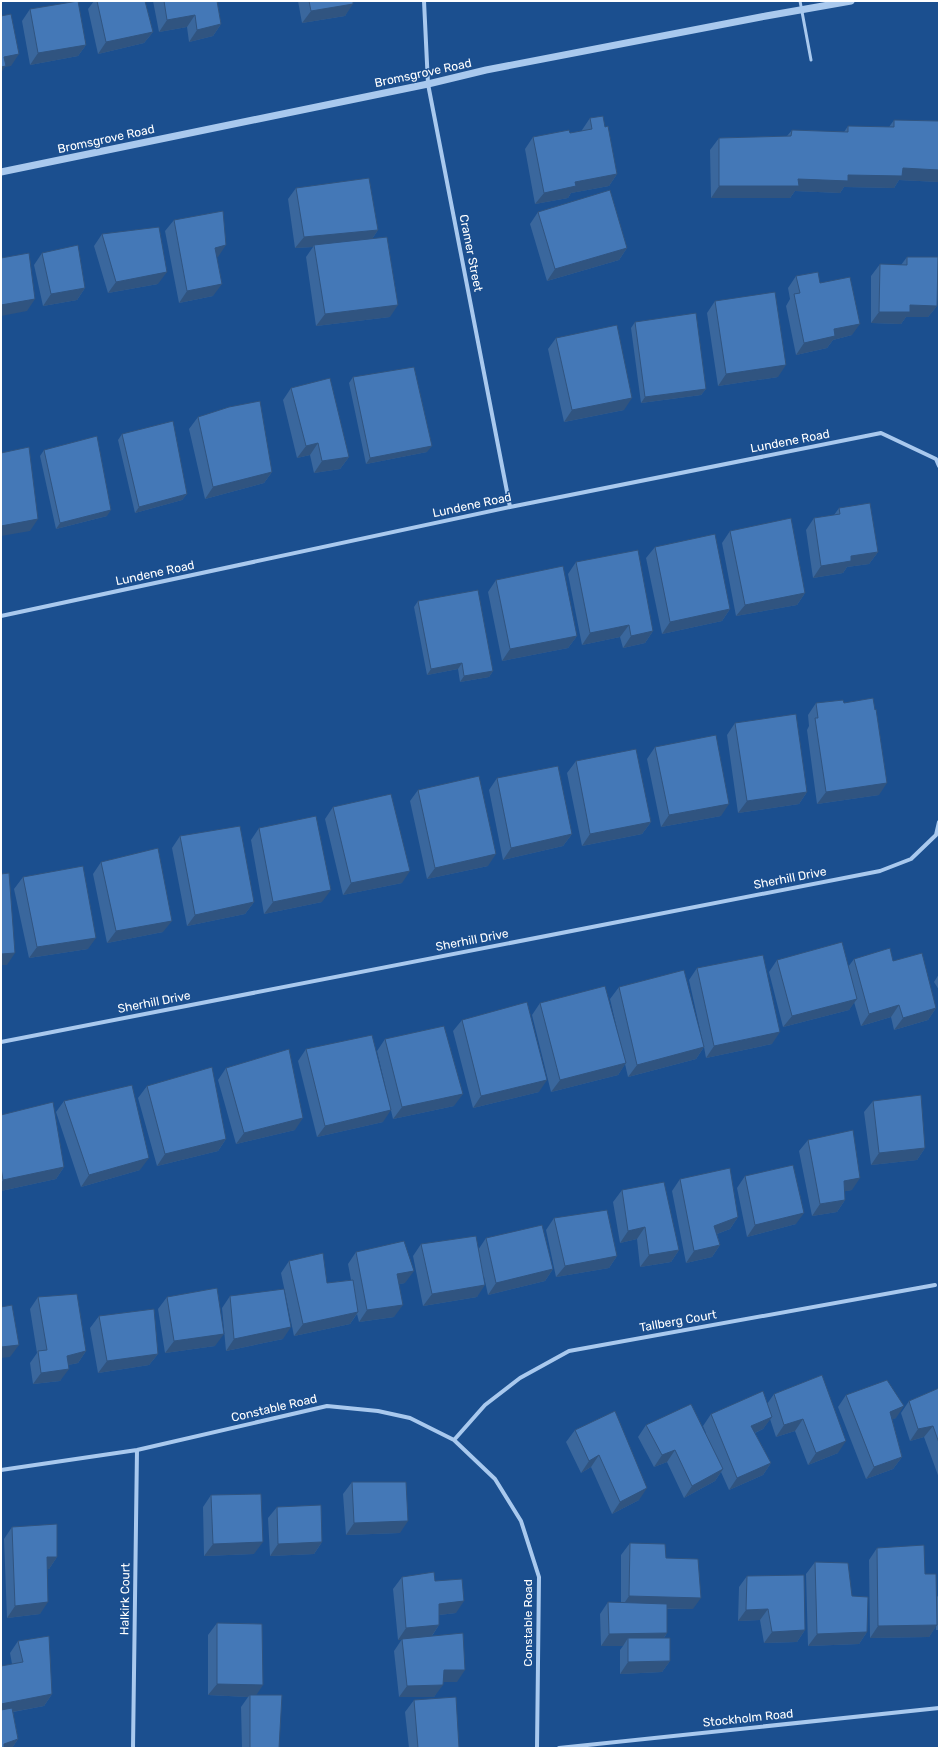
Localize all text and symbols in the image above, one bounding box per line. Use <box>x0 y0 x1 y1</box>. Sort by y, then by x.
street label: Bromsgrove Road <box>373 56 473 90</box>
street label: Bromsgrove Road <box>56 122 156 156</box>
street label: Cramer Street <box>457 213 485 293</box>
street label: Lundene Road <box>749 426 831 456</box>
street label: Lundene Road <box>431 490 513 520</box>
street label: Lundene Road <box>114 558 196 588</box>
street label: Sherhill Drive <box>752 864 828 892</box>
street label: Sherhill Drive <box>434 926 510 954</box>
street label: Sherhill Drive <box>116 988 192 1016</box>
street label: Tallberg Court <box>638 1307 718 1335</box>
street label: Constable Road <box>230 1391 318 1425</box>
street label: Halkirk Court <box>117 1563 133 1635</box>
street label: Constable Road <box>521 1579 535 1667</box>
street label: Stockholm Road <box>702 1706 794 1730</box>

